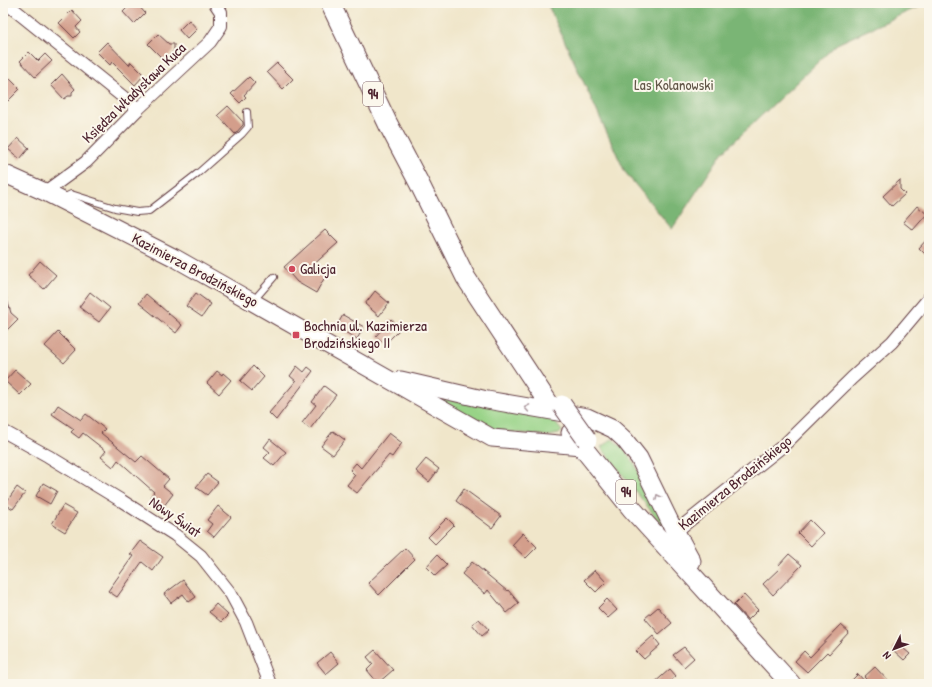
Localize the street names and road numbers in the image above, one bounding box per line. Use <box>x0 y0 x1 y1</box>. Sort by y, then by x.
street label: Księdza Władysława Kuca <box>77 38 190 148</box>
road number: 94 <box>363 82 383 106</box>
street label: Kazimierza Brodzińskiego <box>128 227 262 312</box>
street label: Kazimierza Brodzińskiego <box>674 430 796 535</box>
road number: 94 <box>616 480 636 504</box>
street label: Nowy Świat <box>145 491 206 543</box>

